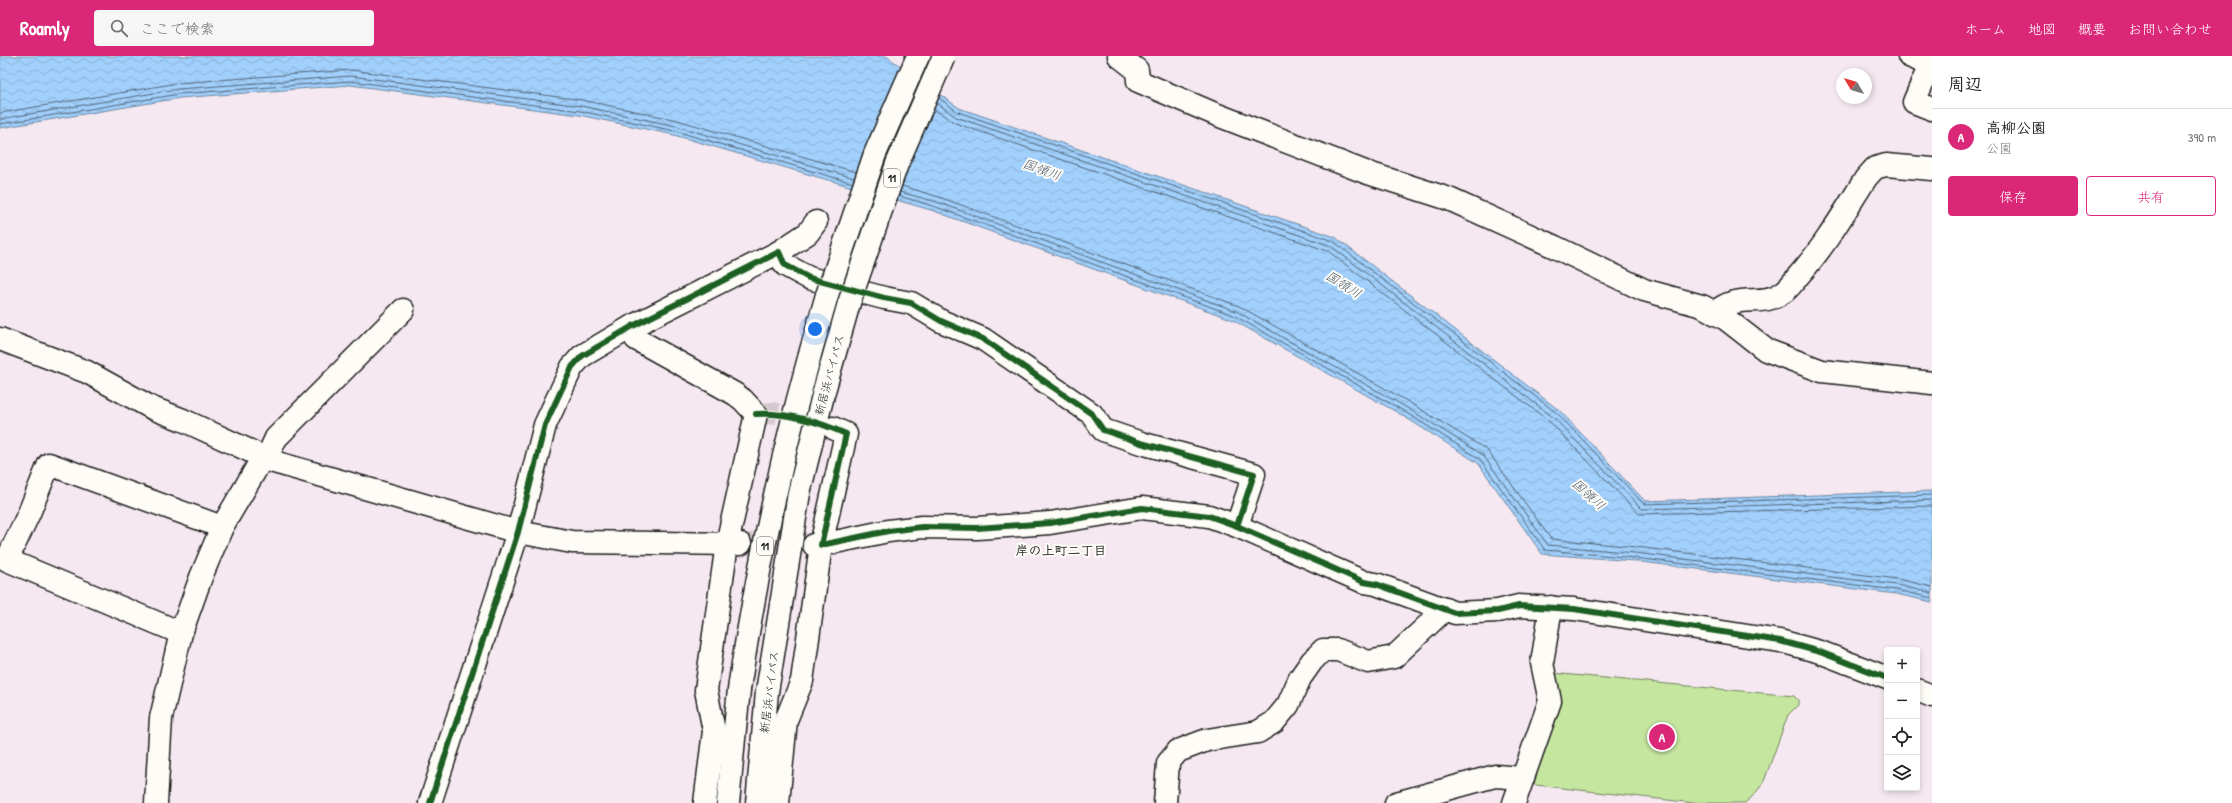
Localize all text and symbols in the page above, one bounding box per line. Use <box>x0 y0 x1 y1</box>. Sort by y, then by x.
search box <box>94 10 374 46</box>
text: Roamly <box>20 15 70 41</box>
icon: search <box>108 17 130 39</box>
text: ここで検索 <box>140 18 215 39</box>
text: ホーム <box>1965 19 2006 38</box>
text: 地図 <box>2028 19 2056 38</box>
text: 概要 <box>2078 19 2106 38</box>
text: お問い合わせ <box>2128 19 2212 38</box>
north arrow <box>1836 68 1872 104</box>
text: 周辺 <box>1948 72 1982 95</box>
text: 高柳公園 <box>1986 117 2046 138</box>
text: A <box>1958 128 1964 146</box>
text: 390 m <box>2188 128 2216 146</box>
text: 公園 <box>1986 139 2012 157</box>
water label: 国領川 <box>1021 154 1063 184</box>
road number: 11 <box>884 169 900 187</box>
button: 保存 <box>1948 176 2078 216</box>
button: 共有 <box>2086 176 2216 216</box>
water label: 国領川 <box>1323 266 1365 302</box>
your location <box>805 319 825 339</box>
street label: 新居浜バイパス <box>810 332 848 418</box>
water label: 国領川 <box>1568 474 1610 514</box>
road number: 11 <box>757 537 773 555</box>
district label: 岸の上町二丁目 <box>1015 541 1107 559</box>
map controls <box>1884 647 1920 791</box>
button: + <box>1884 647 1920 683</box>
street label: 新居浜バイパス <box>755 649 783 735</box>
button: − <box>1884 683 1920 719</box>
button: locate <box>1884 719 1920 755</box>
pin: A <box>1649 722 1675 752</box>
button: layers <box>1884 755 1920 791</box>

